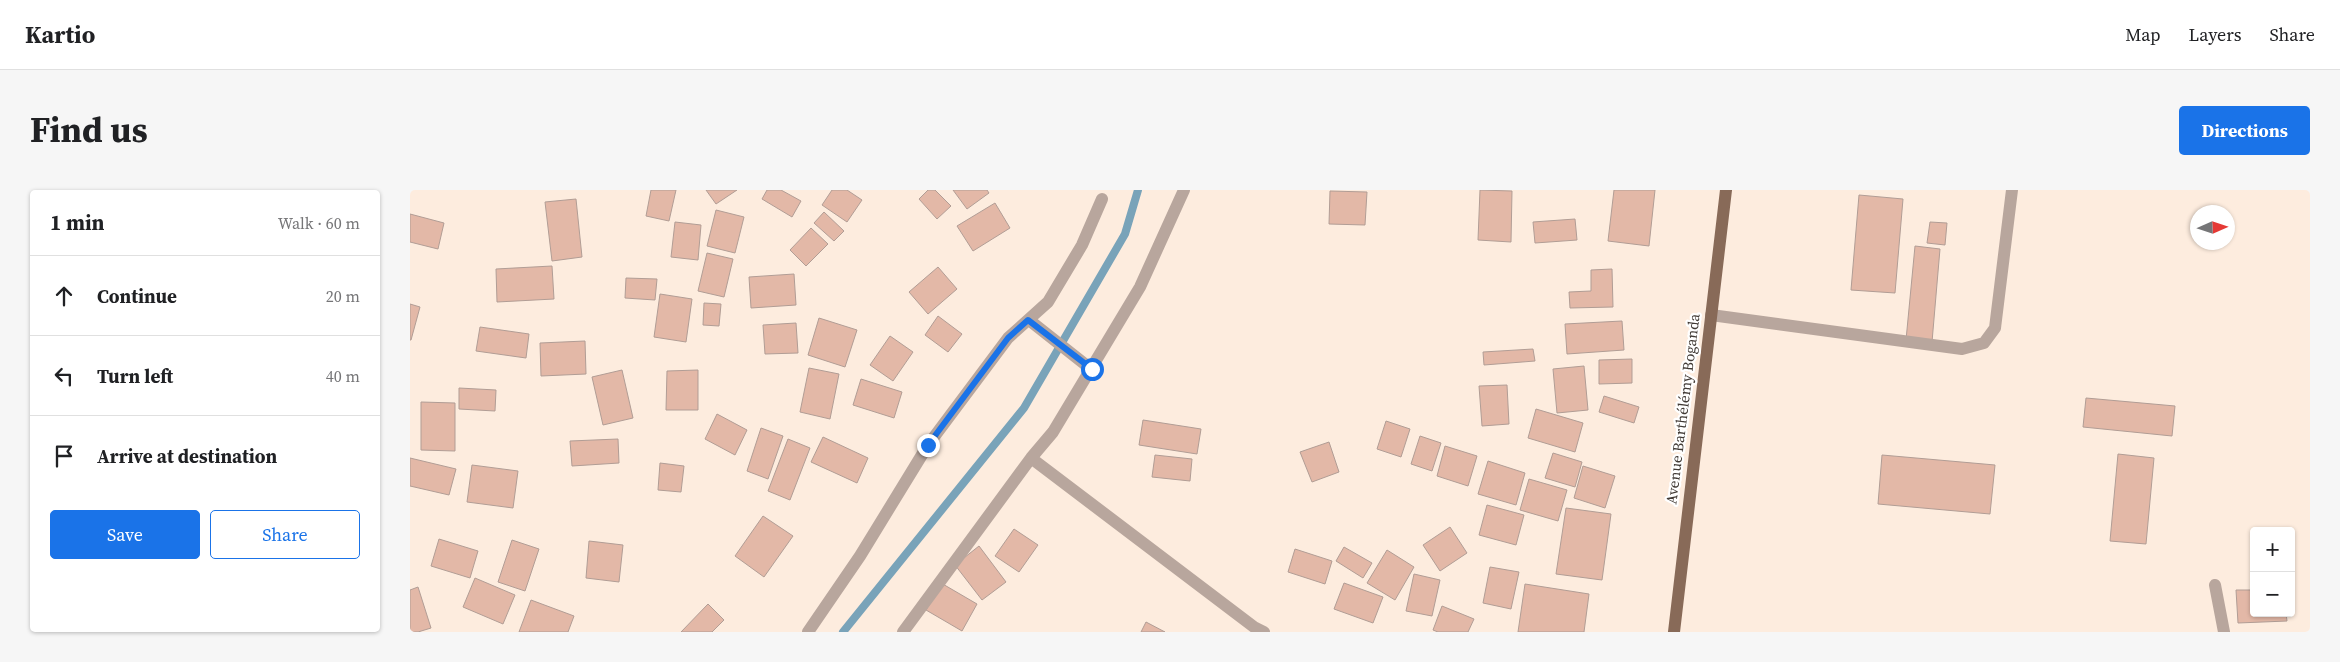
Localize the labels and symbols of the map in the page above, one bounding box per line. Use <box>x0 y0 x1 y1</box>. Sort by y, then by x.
north arrow <box>2190 205 2235 250</box>
street label: Avenue Barthélémy Boganda <box>1660 312 1705 505</box>
route start <box>1081 358 1104 381</box>
route end <box>917 434 940 457</box>

